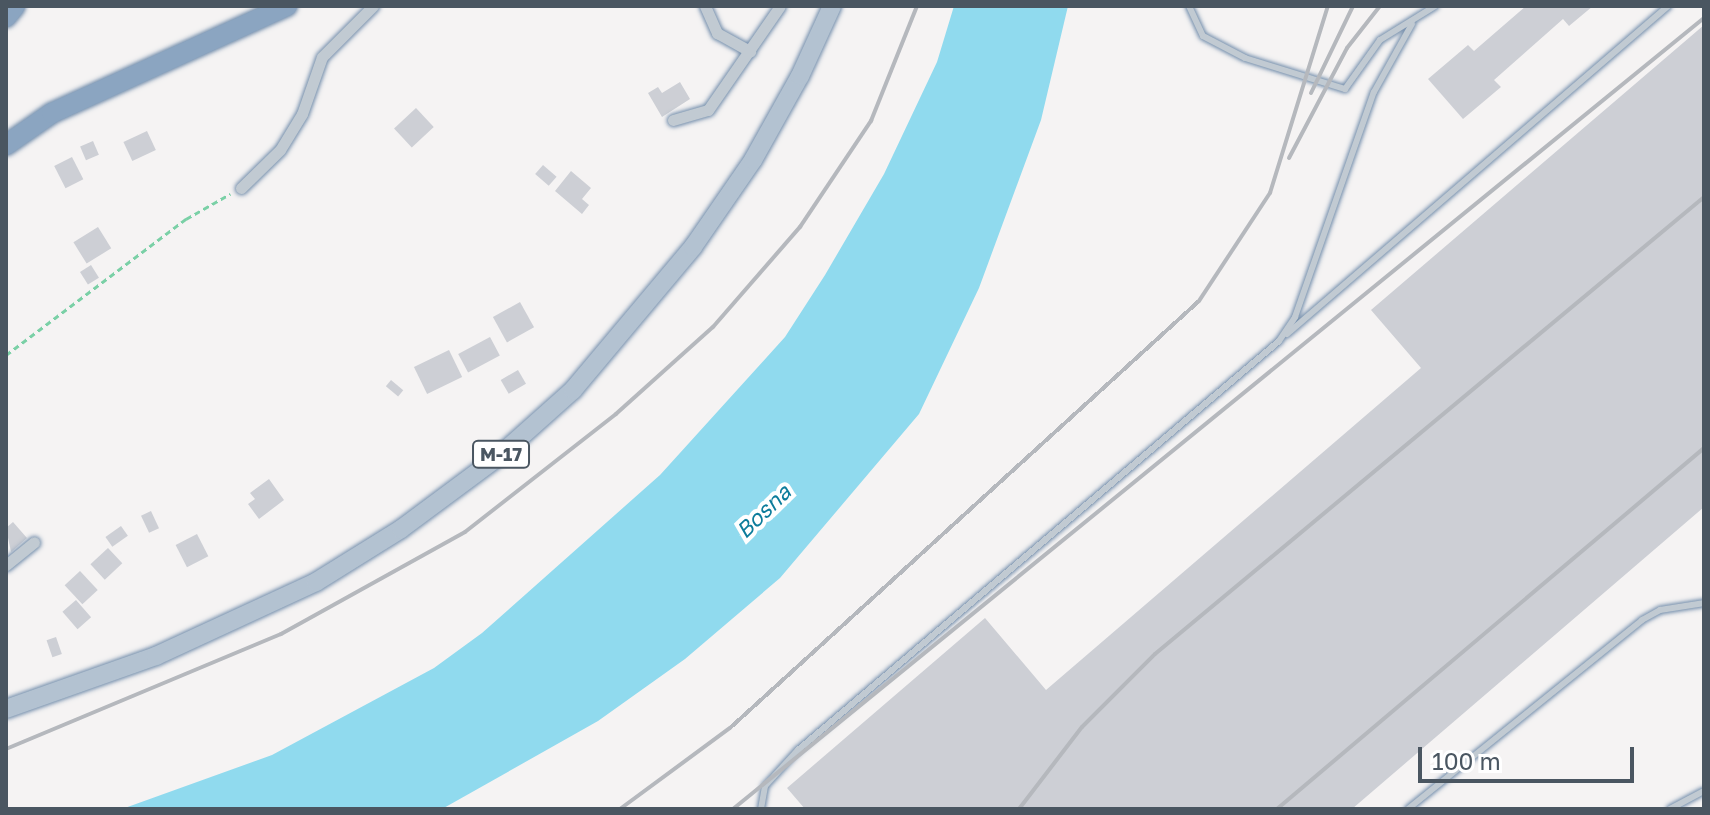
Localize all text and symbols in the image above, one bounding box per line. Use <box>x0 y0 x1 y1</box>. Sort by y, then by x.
road number: M-17 <box>471 440 531 468</box>
water label: Bosna <box>730 479 796 543</box>
scale bar <box>1422 731 1638 781</box>
text: 100 m <box>1432 746 1501 775</box>

